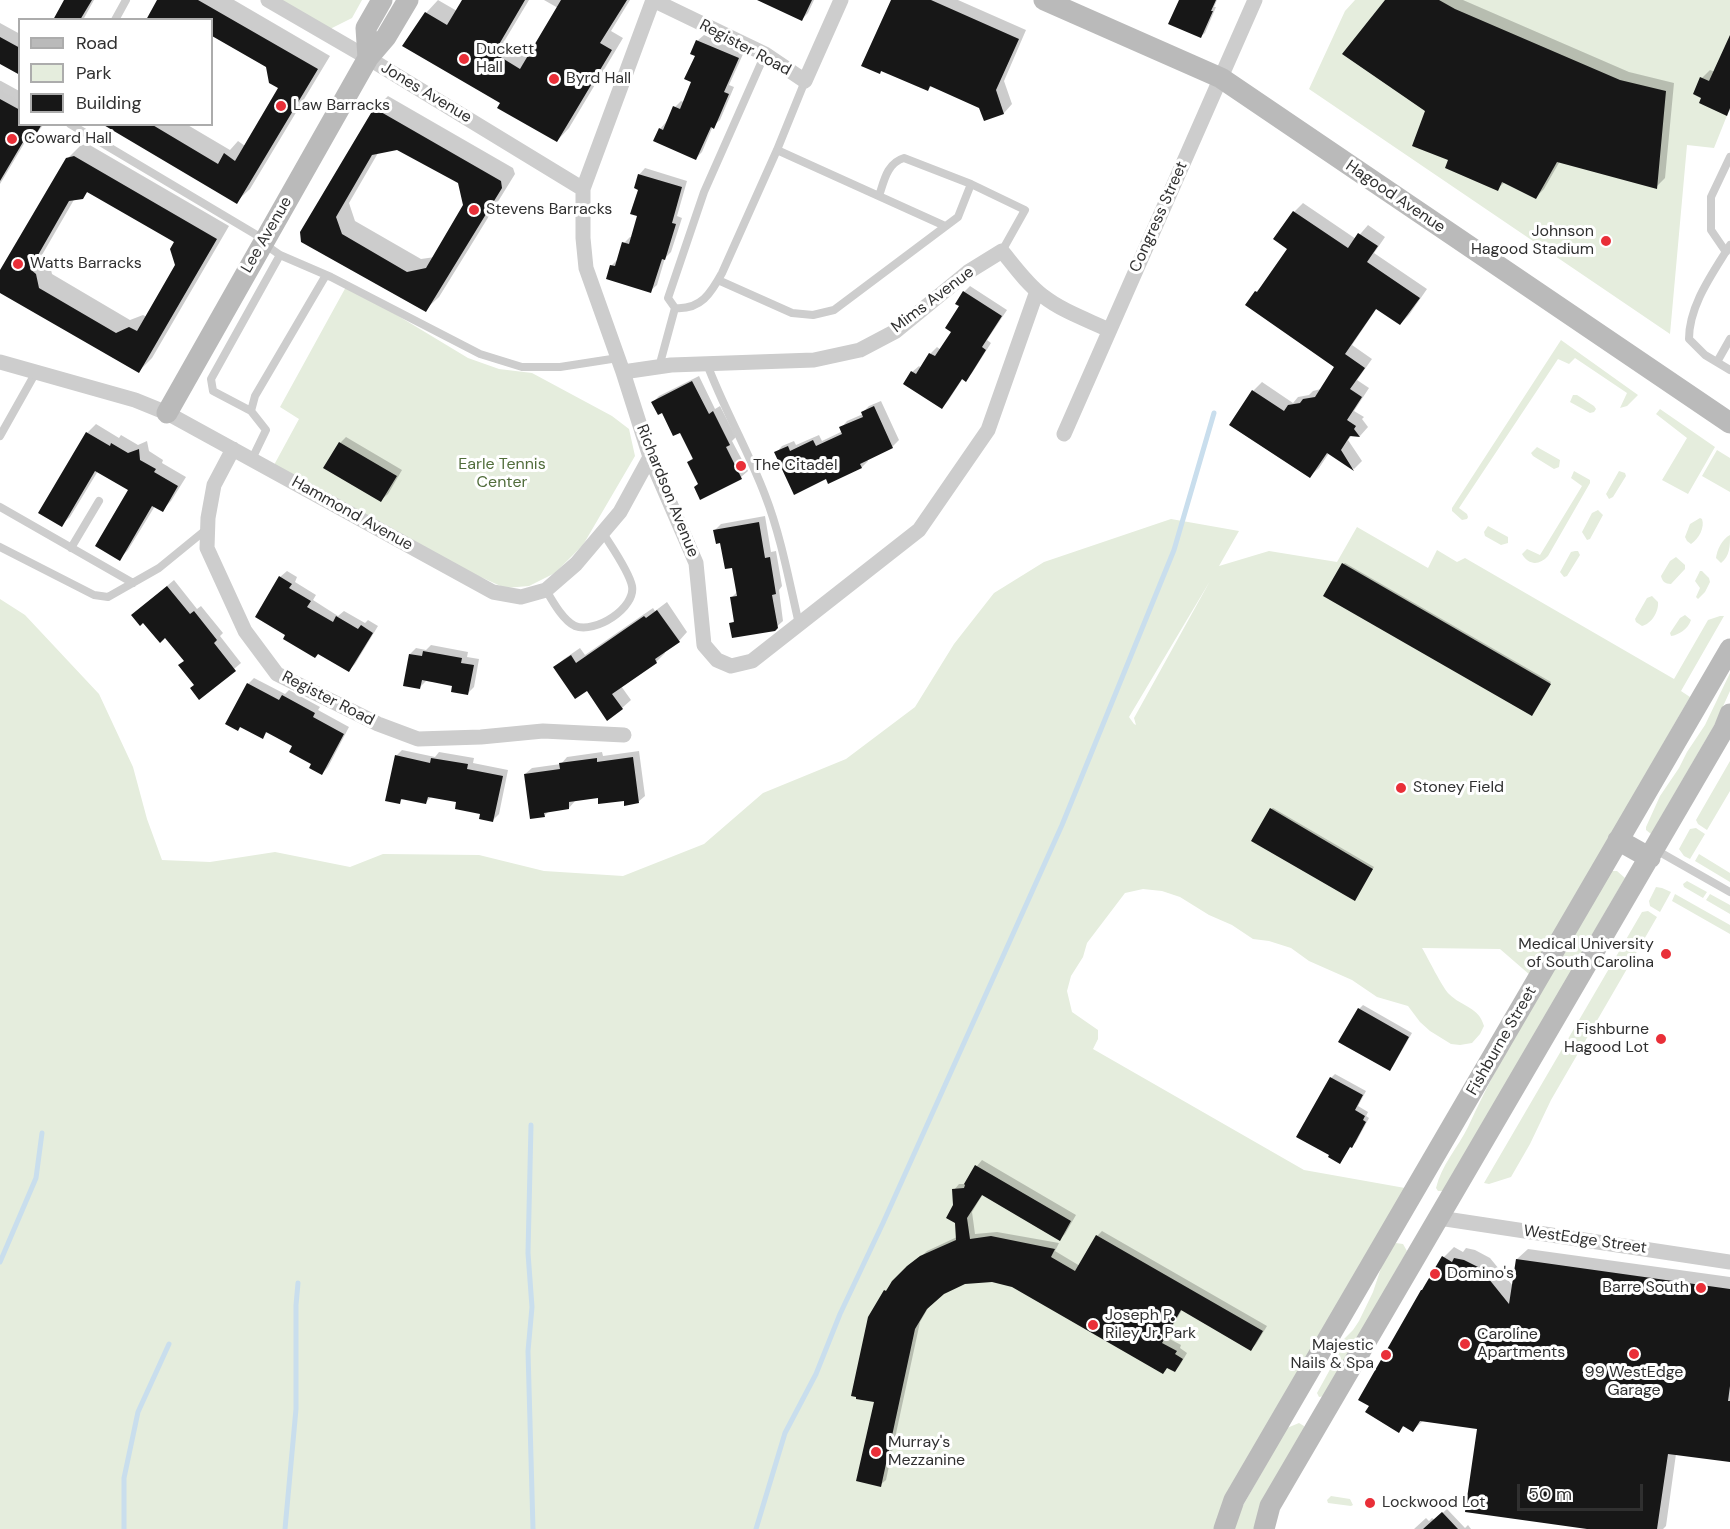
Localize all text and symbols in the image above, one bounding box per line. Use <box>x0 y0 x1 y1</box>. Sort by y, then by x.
street label: Register Road <box>696 16 794 80</box>
legend <box>18 18 213 126</box>
text: Road <box>76 31 118 55</box>
place label: Duckett Hall <box>476 40 534 78</box>
marker: Duckett Hall <box>457 52 471 66</box>
street label: Jones Avenue <box>377 58 475 128</box>
text: Park <box>76 61 112 85</box>
place label: Byrd Hall <box>566 69 631 89</box>
marker: Byrd Hall <box>547 72 561 86</box>
text: Building <box>76 91 141 115</box>
place label: Law Barracks <box>293 96 390 116</box>
marker: Law Barracks <box>274 99 288 113</box>
place label: Coward Hall <box>24 129 112 149</box>
marker: Coward Hall <box>5 132 19 146</box>
street label: Hagood Avenue <box>1342 157 1448 237</box>
street label: Congress Street <box>1126 159 1192 275</box>
street label: Lee Avenue <box>237 193 297 277</box>
place label: Stevens Barracks <box>486 200 612 220</box>
marker: Stevens Barracks <box>467 203 481 217</box>
place label: Johnson Hagood Stadium <box>1471 222 1594 260</box>
marker: Johnson Hagood Stadium <box>1599 234 1613 248</box>
place label: Watts Barracks <box>30 254 142 274</box>
marker: Watts Barracks <box>11 257 25 271</box>
street label: Mims Avenue <box>888 263 978 337</box>
street label: Richardson Avenue <box>632 422 702 560</box>
park label: Earle Tennis Center <box>458 455 546 493</box>
place label: The Citadel <box>753 456 837 476</box>
marker: The Citadel <box>734 459 748 473</box>
street label: Hammond Avenue <box>288 473 416 555</box>
street label: Register Road <box>279 668 377 730</box>
place label: Stoney Field <box>1413 778 1504 798</box>
marker: Stoney Field <box>1394 781 1408 795</box>
place label: Medical University of South Carolina <box>1518 935 1654 973</box>
marker: Medical University of South Carolina <box>1659 947 1673 961</box>
street label: Fishburne Street <box>1463 983 1541 1099</box>
place label: Fishburne Hagood Lot <box>1564 1020 1649 1058</box>
marker: Fishburne Hagood Lot <box>1654 1032 1668 1046</box>
street label: WestEdge Street <box>1522 1222 1648 1258</box>
place label: Domino's <box>1447 1264 1514 1284</box>
marker: Domino's <box>1428 1267 1442 1281</box>
place label: Barre South <box>1602 1278 1689 1298</box>
marker: Barre South <box>1694 1281 1708 1295</box>
place label: Joseph P. Riley Jr. Park <box>1105 1306 1196 1344</box>
marker: Joseph P. Riley Jr. Park <box>1086 1318 1100 1332</box>
place label: Caroline Apartments <box>1477 1325 1565 1363</box>
place label: Majestic Nails & Spa <box>1291 1336 1374 1374</box>
marker: Caroline Apartments <box>1458 1337 1472 1351</box>
marker: 99 WestEdge Garage <box>1627 1347 1641 1361</box>
marker: Majestic Nails & Spa <box>1379 1348 1393 1362</box>
place label: 99 WestEdge Garage <box>1585 1363 1683 1401</box>
place label: Murray's Mezzanine <box>888 1433 965 1471</box>
marker: Murray's Mezzanine <box>869 1445 883 1459</box>
scale bar <box>1520 1472 1646 1510</box>
text: 50 m <box>1528 1482 1572 1506</box>
place label: Lockwood Lot <box>1382 1493 1486 1513</box>
marker: Lockwood Lot <box>1363 1496 1377 1510</box>

